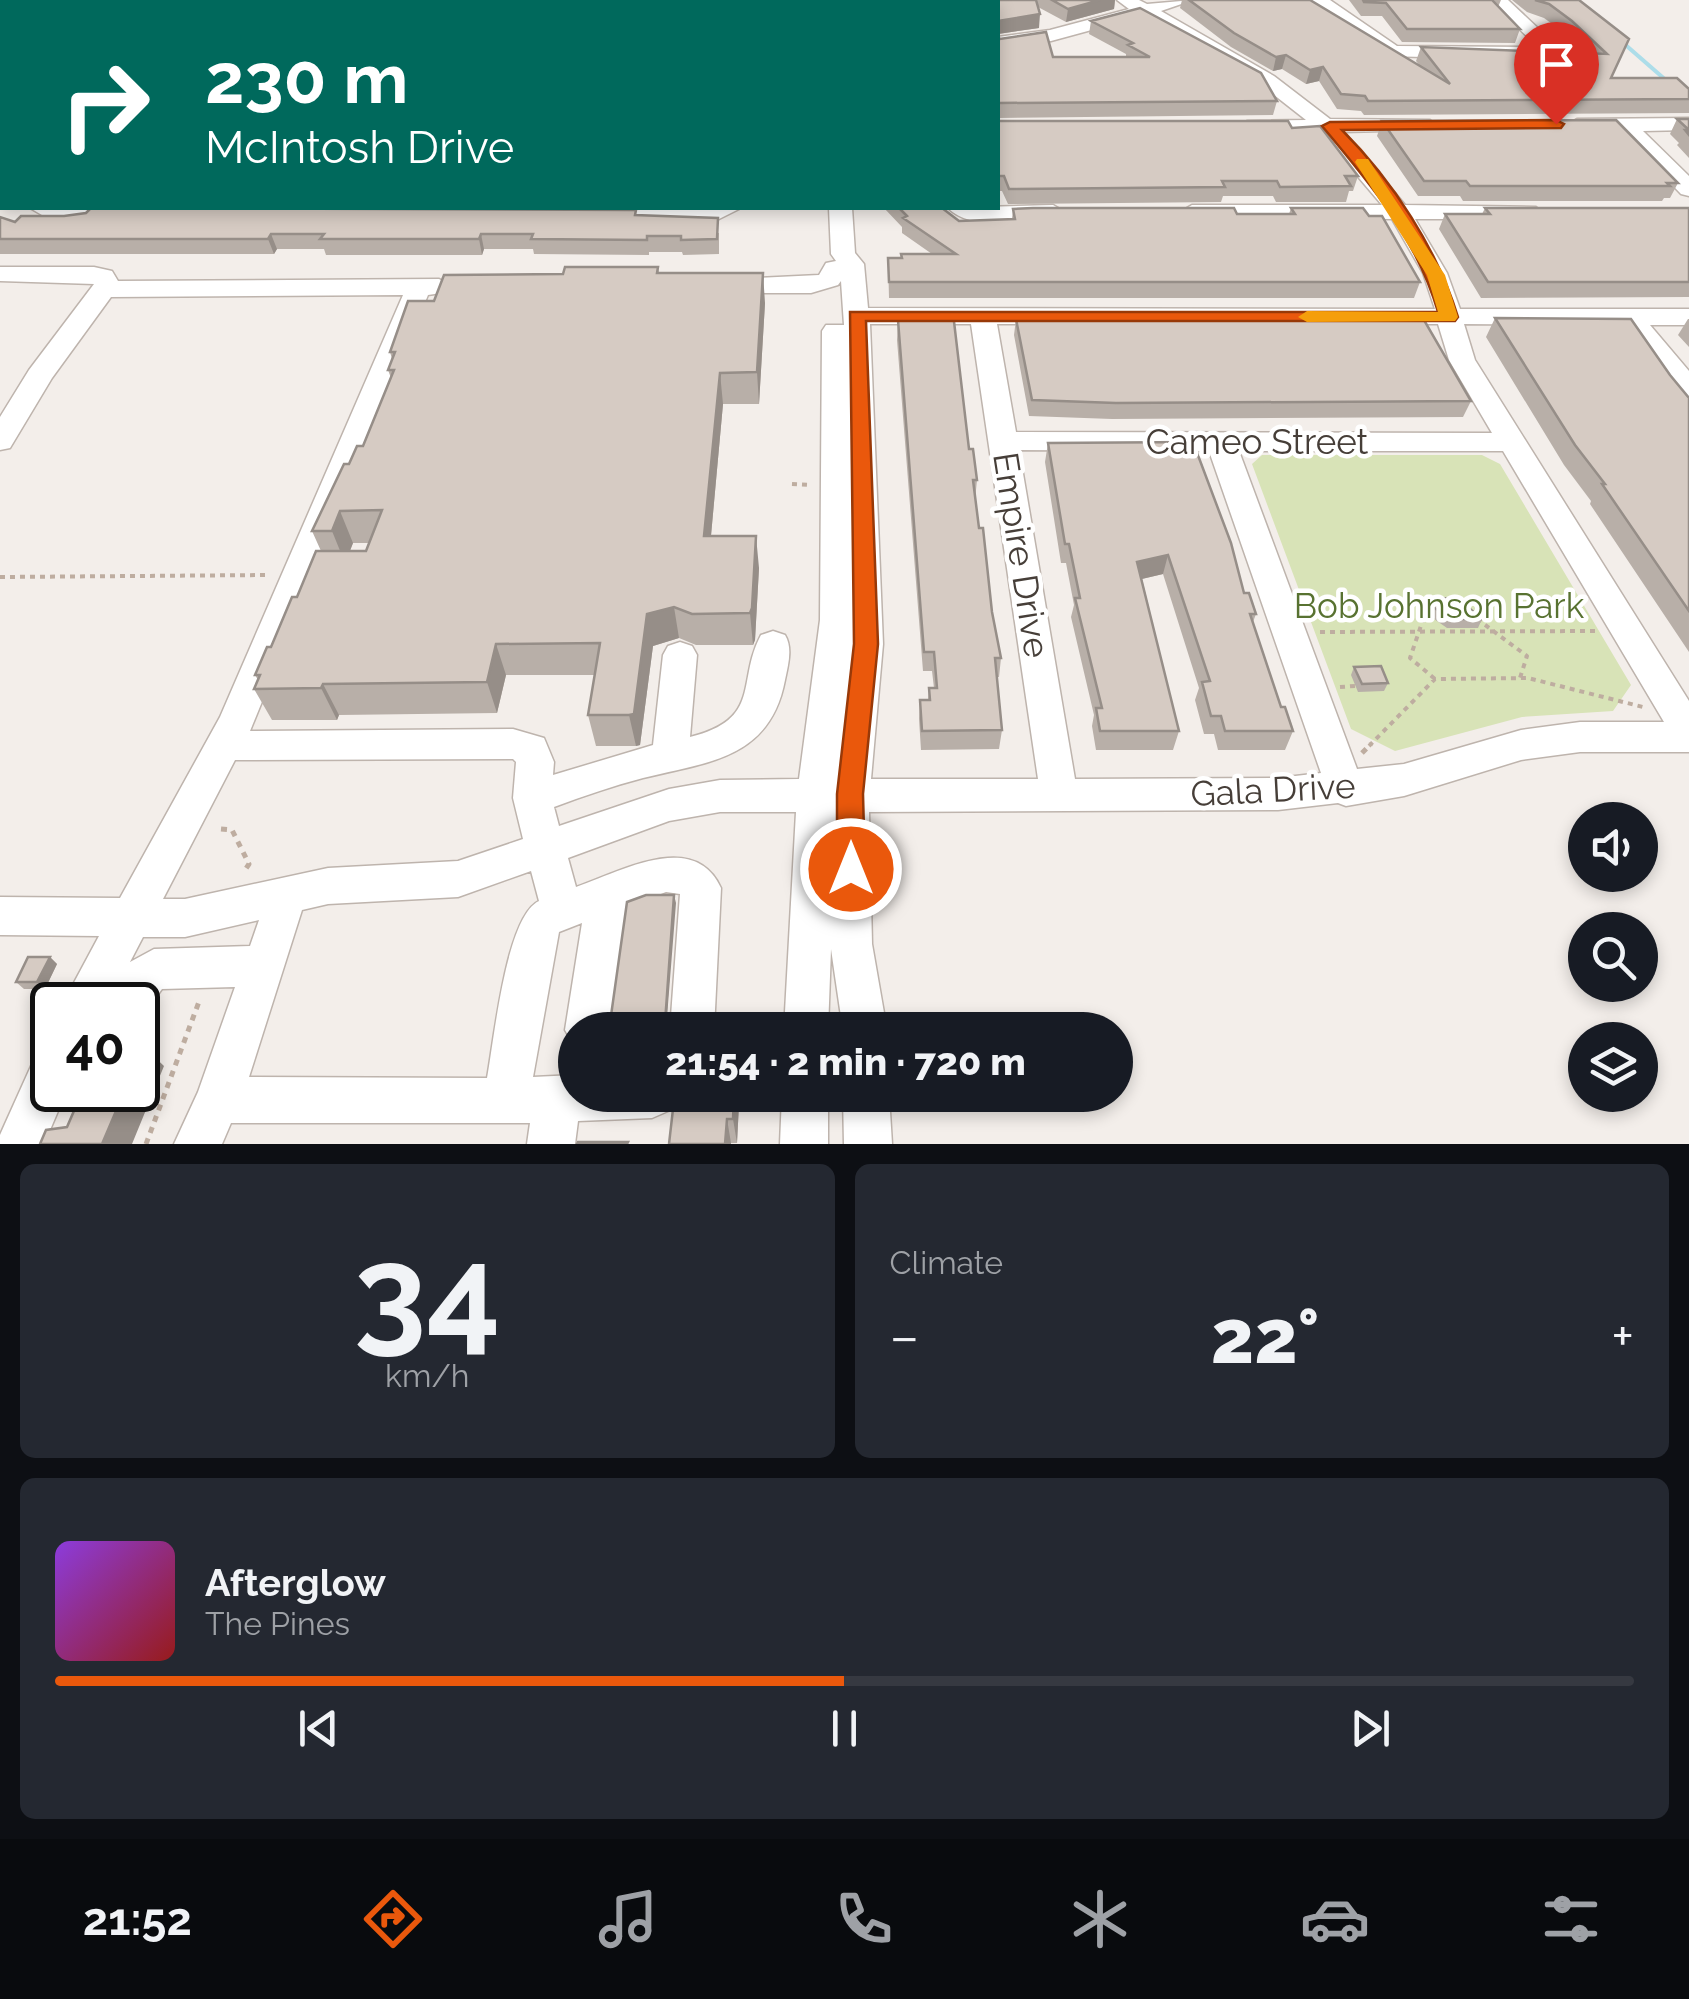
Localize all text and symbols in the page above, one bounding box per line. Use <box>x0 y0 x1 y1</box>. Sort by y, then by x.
pin <box>1514 22 1599 125</box>
text: 230 m <box>205 37 409 119</box>
icon: arrive <box>1529 37 1584 92</box>
icon: right <box>40 40 170 170</box>
text: McIntosh Drive <box>205 121 514 174</box>
street label: Cameo Street <box>1146 421 1369 462</box>
street label: Empire Drive <box>985 449 1058 660</box>
park label: Bob Johnson Park <box>1294 585 1585 626</box>
street label: Gala Drive <box>1189 765 1357 814</box>
map controls <box>1568 802 1658 1112</box>
button: sound <box>1568 802 1658 892</box>
position arrow <box>799 817 903 921</box>
button: search <box>1568 912 1658 1002</box>
speed limit sign: 40 <box>30 982 160 1112</box>
button: layers <box>1568 1022 1658 1112</box>
text: 21:54 · 2 min · 720 m <box>665 1039 1026 1084</box>
text: 34 <box>354 1216 501 1368</box>
text: Climate <box>890 1244 1003 1281</box>
text: 22° <box>1211 1292 1320 1381</box>
text: − <box>890 1304 919 1369</box>
text: + <box>1611 1304 1634 1369</box>
text: km/h <box>385 1357 469 1394</box>
text: Afterglow <box>205 1560 386 1605</box>
text: The Pines <box>205 1605 350 1642</box>
icon: previous <box>291 1701 346 1756</box>
icon: pause <box>817 1701 872 1756</box>
icon: next <box>1343 1701 1398 1756</box>
icon: directions <box>358 1884 428 1954</box>
icon: music <box>593 1884 663 1954</box>
icon: phone <box>829 1884 899 1954</box>
icon: climate <box>1065 1884 1135 1954</box>
icon: car <box>1300 1884 1370 1954</box>
icon: filters <box>1536 1884 1606 1954</box>
text: 21:52 <box>83 1893 192 1946</box>

